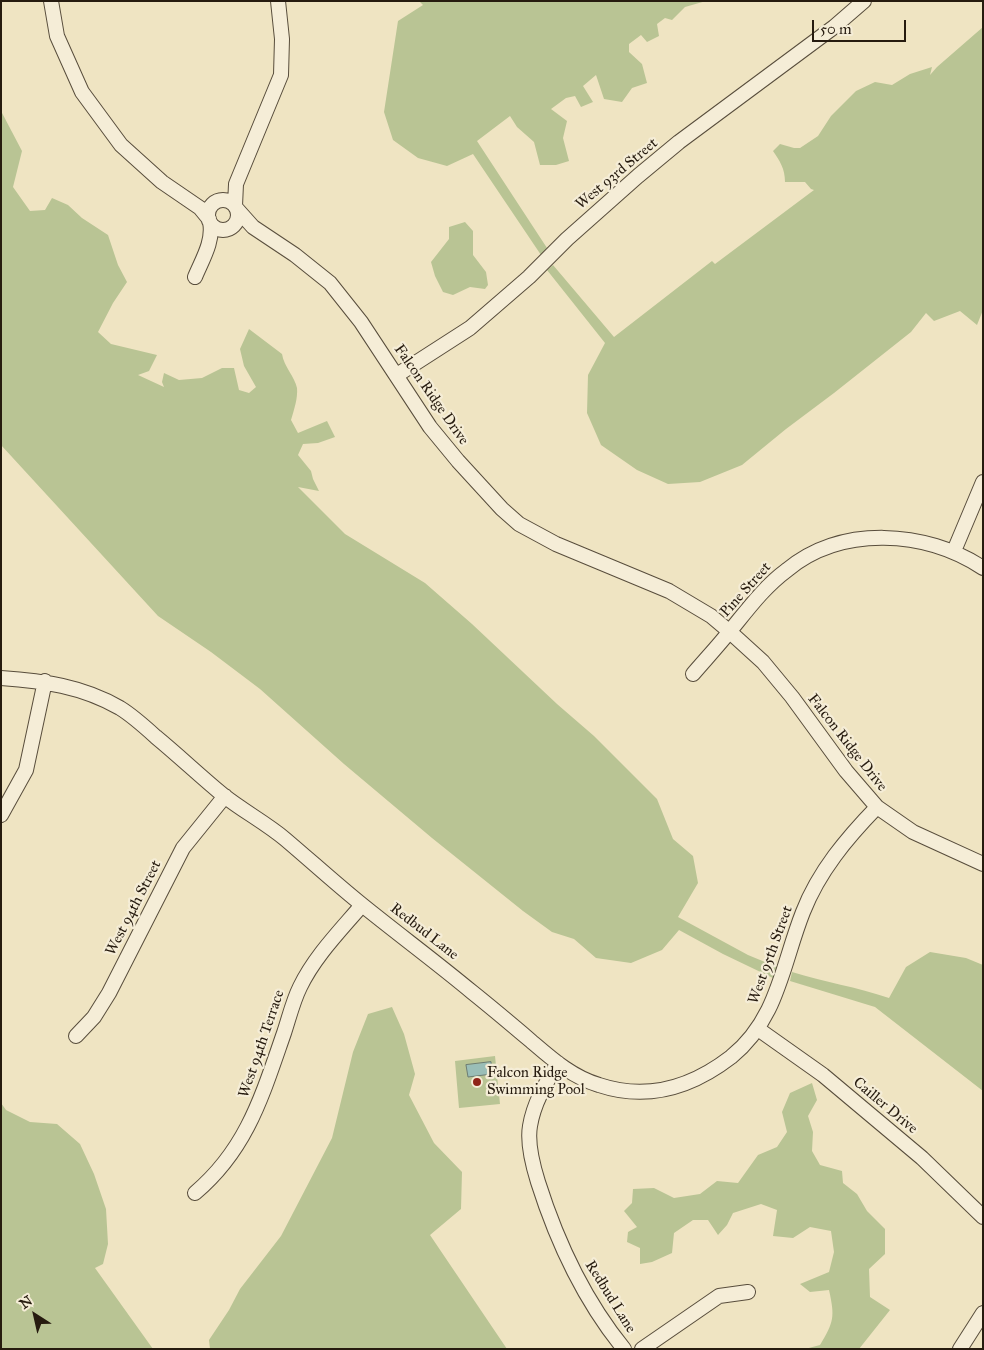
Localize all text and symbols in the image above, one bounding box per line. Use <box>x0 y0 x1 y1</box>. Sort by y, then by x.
scale bar <box>814 10 908 42</box>
text: 50 m <box>820 20 852 38</box>
street label: West 93rd Street <box>572 134 662 214</box>
street label: Falcon Ridge Drive <box>390 341 472 449</box>
street label: Pine Street <box>717 559 775 621</box>
street label: Falcon Ridge Drive <box>803 691 891 795</box>
street label: West 94th Street <box>102 857 166 959</box>
street label: Redbud Lane <box>386 900 462 964</box>
street label: West 95th Street <box>745 903 797 1007</box>
street label: West 94th Terrace <box>235 988 289 1100</box>
place label: Falcon Ridge Swimming Pool <box>487 1064 585 1099</box>
street label: Cailler Drive <box>849 1074 921 1138</box>
marker: Falcon Ridge Swimming Pool <box>471 1076 483 1088</box>
street label: Redbud Lane <box>581 1257 639 1337</box>
north arrow <box>10 1290 60 1340</box>
text: N <box>16 1292 36 1313</box>

